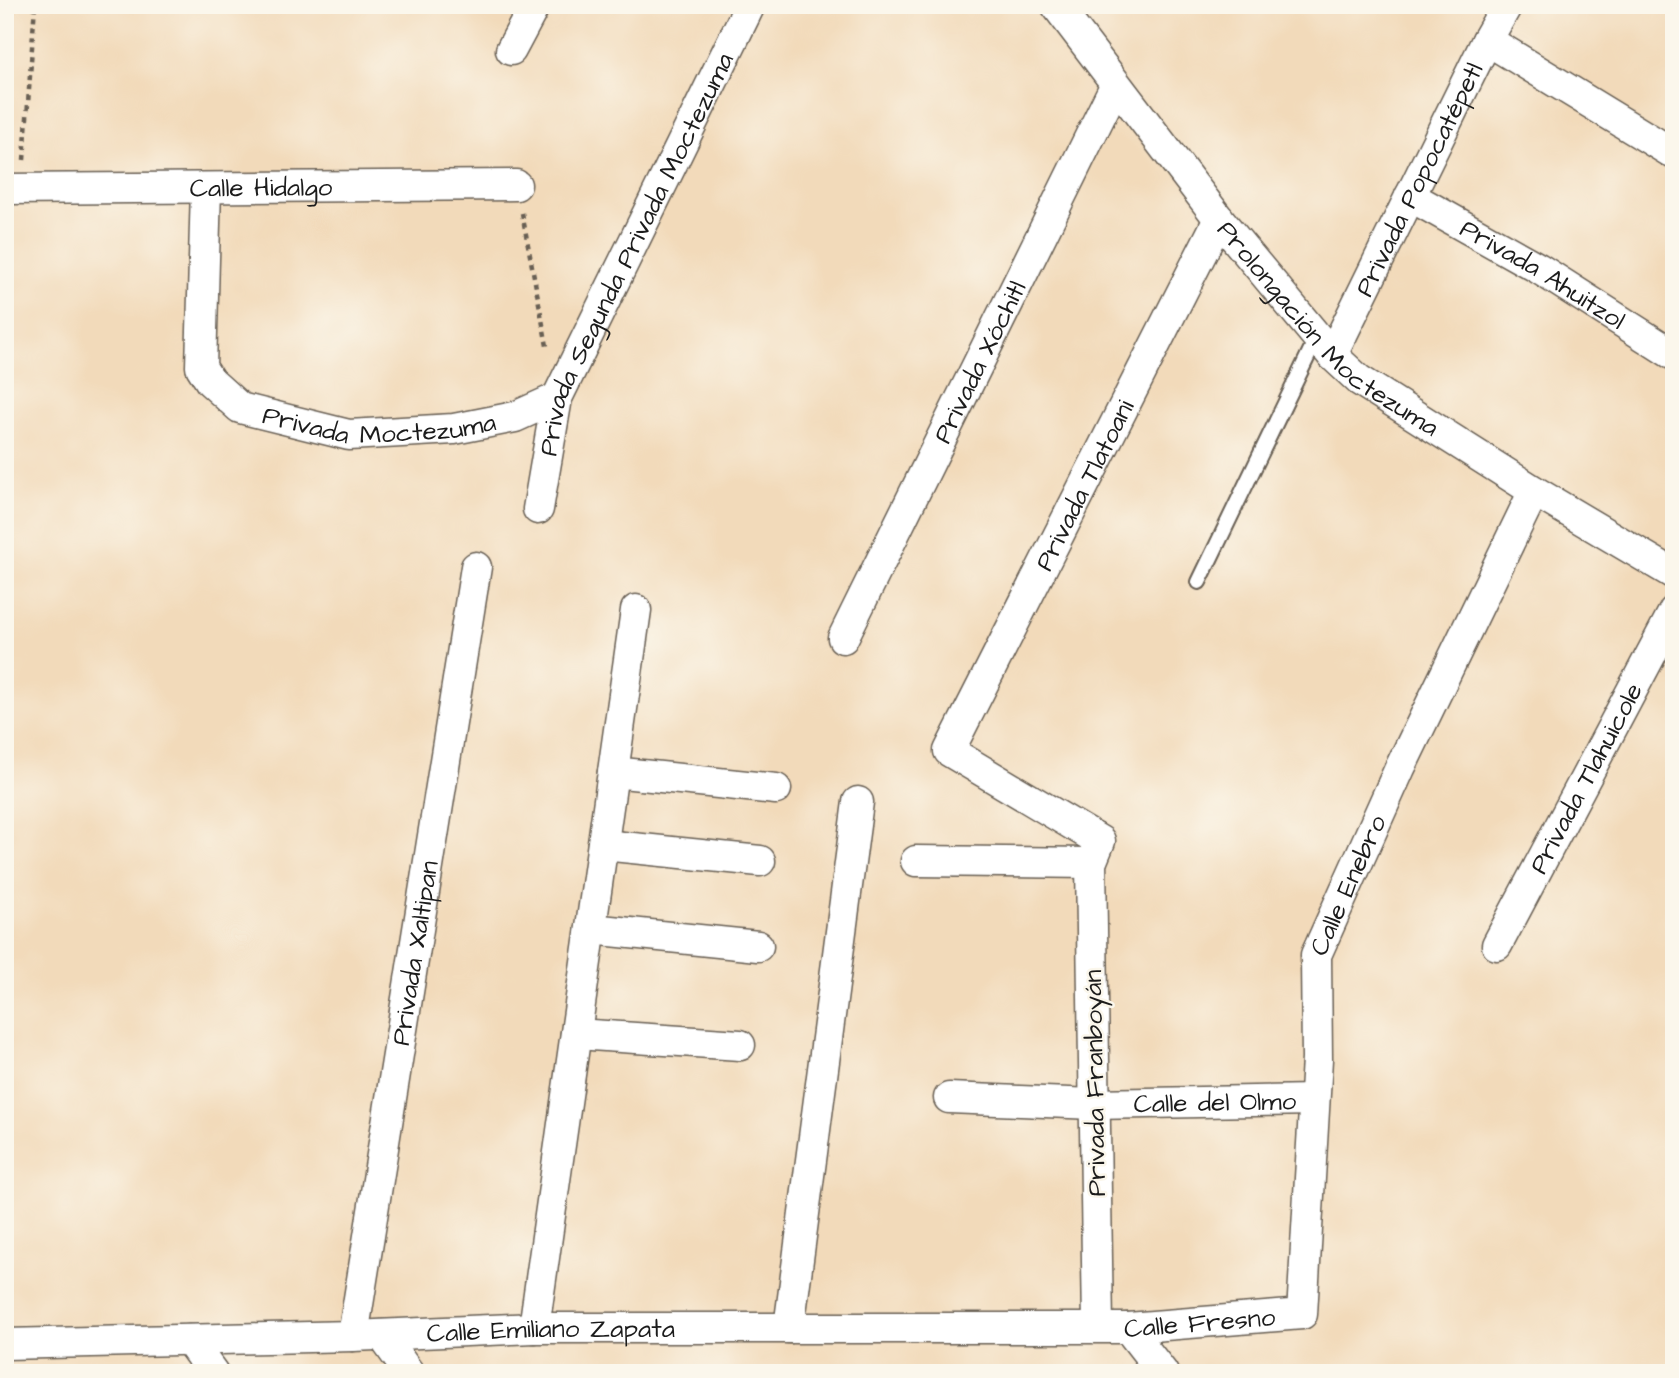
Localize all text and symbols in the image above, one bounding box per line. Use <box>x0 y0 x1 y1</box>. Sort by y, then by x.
street label: Privada Segunda Privada Moctezuma <box>530 47 743 459</box>
street label: Privada Popocatépetl <box>1347 57 1492 303</box>
street label: Calle Hidalgo <box>189 169 333 208</box>
street label: Privada Ahuitzol <box>1453 211 1632 338</box>
street label: Prolongación Moctezuma <box>1208 213 1446 445</box>
street label: Privada Xóchitl <box>925 275 1035 449</box>
street label: Privada Tlatoani <box>1026 394 1143 577</box>
street label: Privada Moctezuma <box>259 397 499 454</box>
street label: Privada Tlahuicole <box>1521 677 1652 880</box>
street label: Calle Enebro <box>1301 809 1396 961</box>
street label: Privada Xaltipan <box>383 858 448 1048</box>
street label: Privada Franboyán <box>1075 969 1117 1197</box>
street label: Calle del Olmo <box>1133 1083 1297 1122</box>
street label: Calle Fresno <box>1123 1299 1277 1347</box>
street label: Calle Emiliano Zapata <box>426 1311 675 1352</box>

